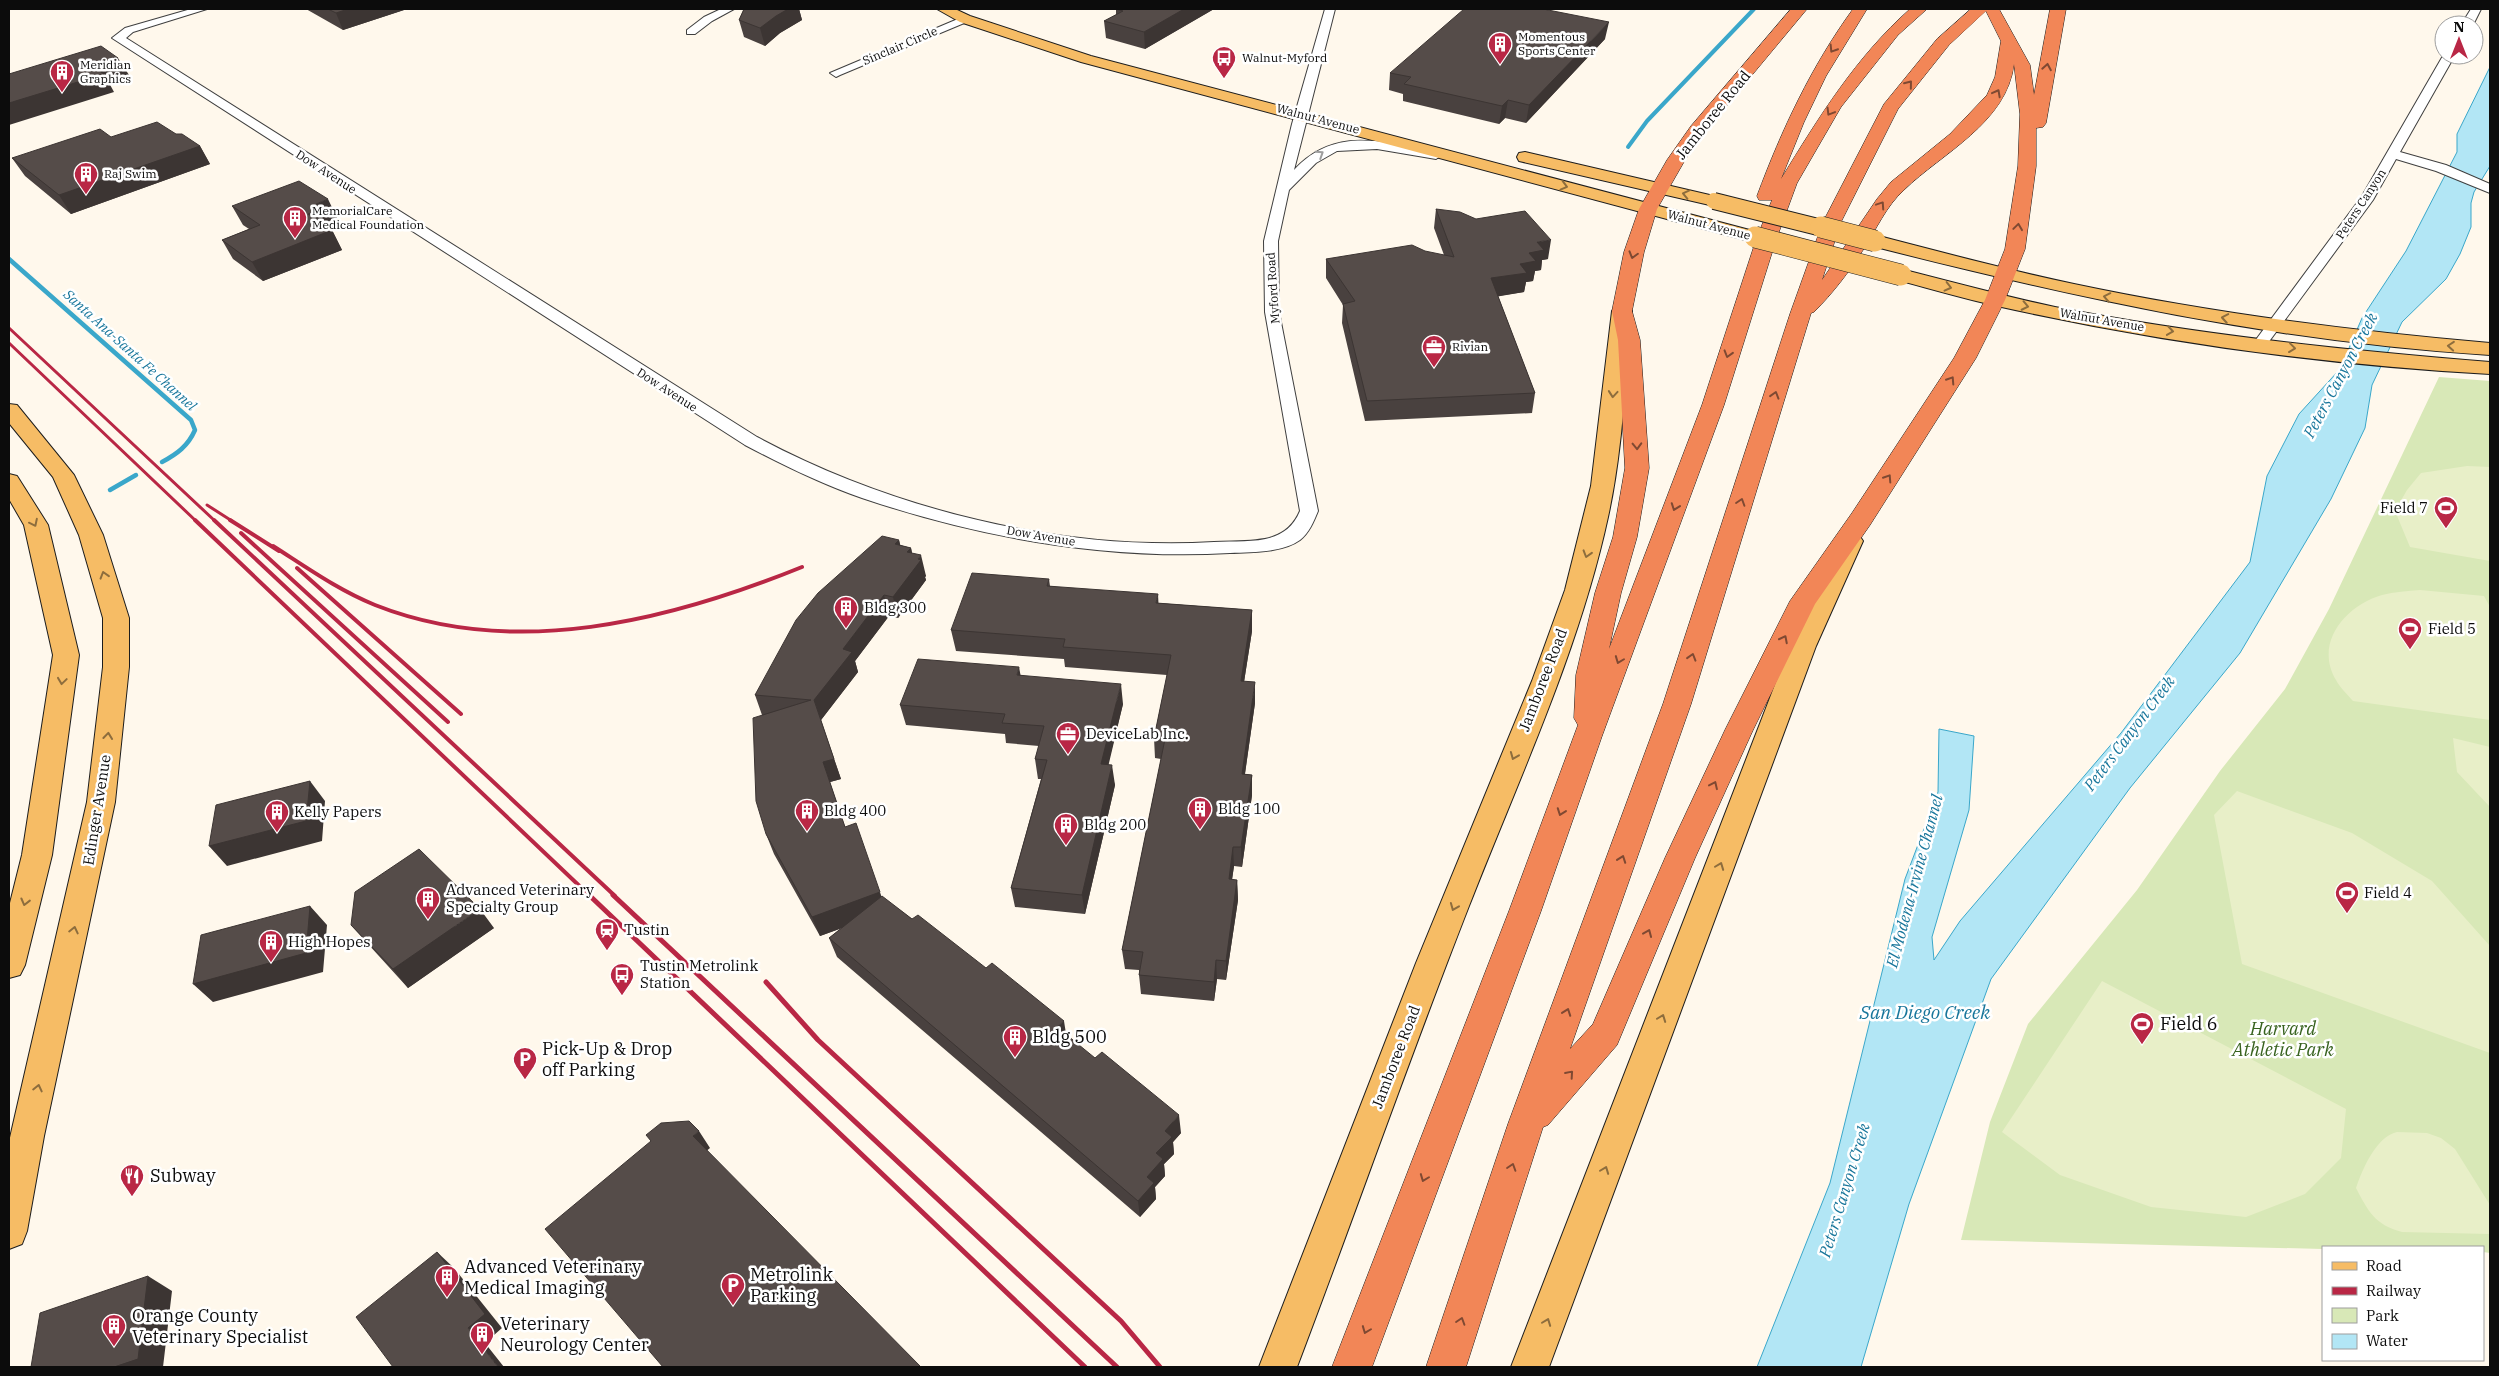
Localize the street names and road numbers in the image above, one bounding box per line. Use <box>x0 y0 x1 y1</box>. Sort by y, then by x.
street label: Sinclair Circle <box>860 23 939 68</box>
street label: Jamboree Road <box>1671 66 1754 163</box>
street label: Walnut Avenue <box>1275 100 1361 137</box>
street label: Dow Avenue <box>293 146 359 197</box>
street label: Peters Canyon <box>2332 165 2389 242</box>
street label: Walnut Avenue <box>1666 206 1752 243</box>
street label: Myford Road <box>1263 252 1282 324</box>
street label: Walnut Avenue <box>2059 305 2145 334</box>
street label: Dow Avenue <box>634 364 700 415</box>
street label: Dow Avenue <box>1006 522 1077 549</box>
street label: Jamboree Road <box>1514 626 1571 734</box>
street label: Edinger Avenue <box>78 753 115 867</box>
street label: Jamboree Road <box>1367 1003 1424 1111</box>

